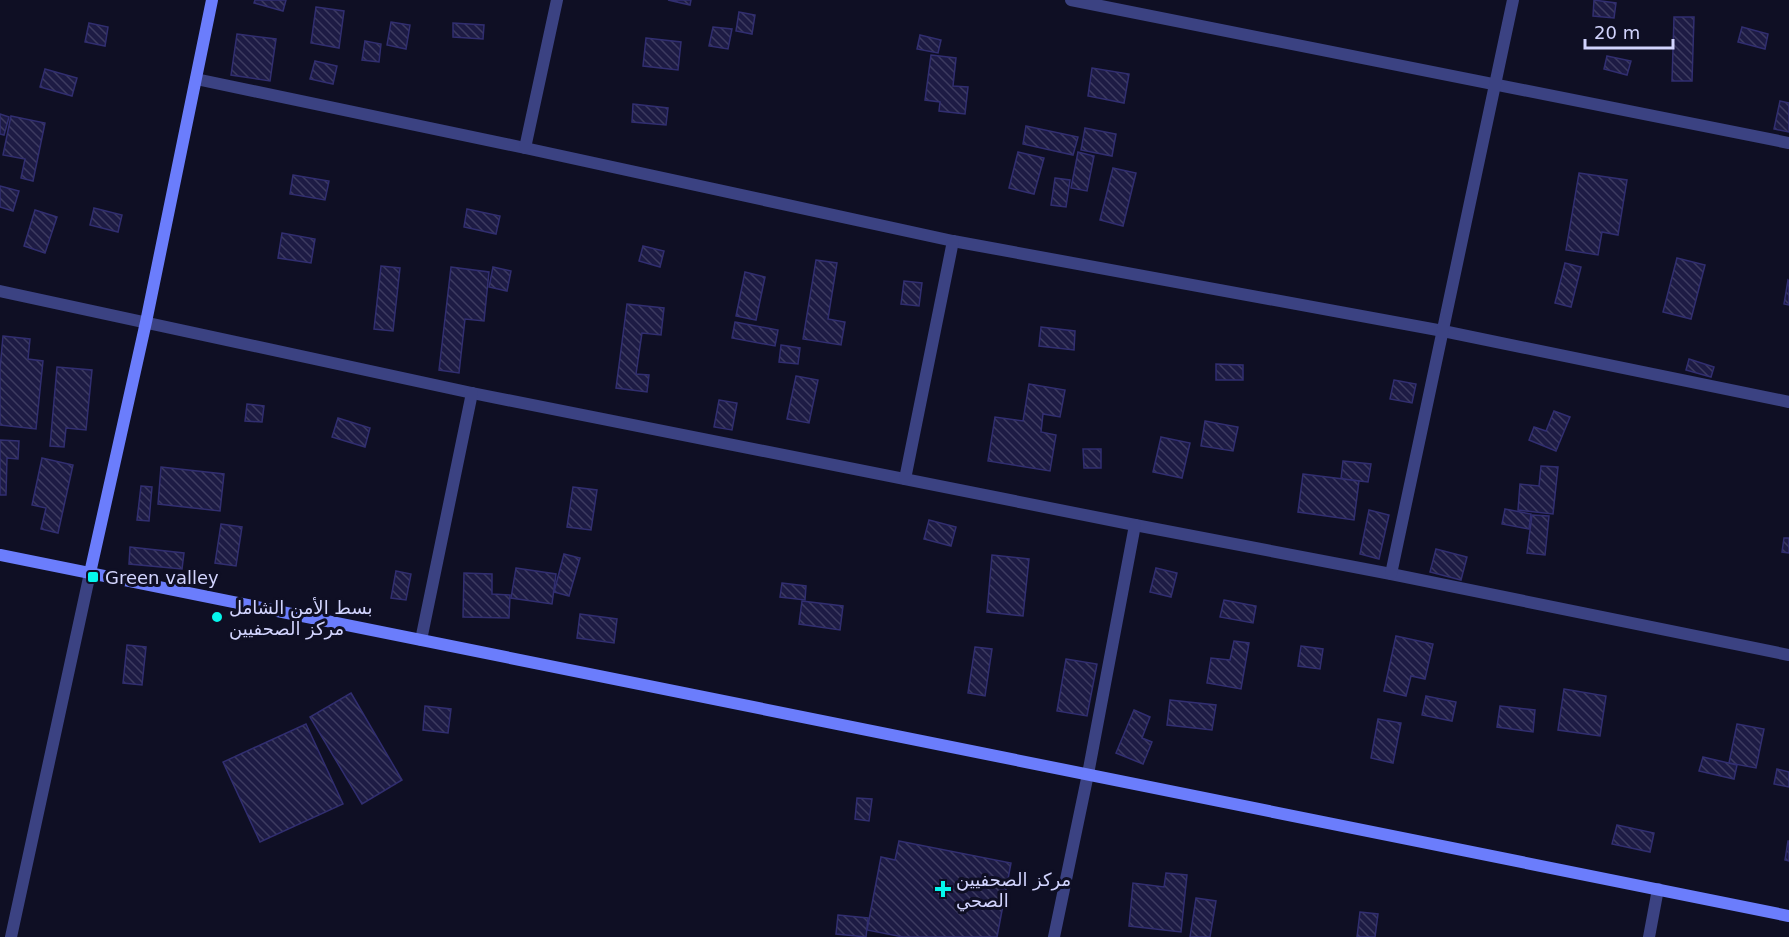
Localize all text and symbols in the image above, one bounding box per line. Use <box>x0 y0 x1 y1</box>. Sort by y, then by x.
scale bar <box>1585 12 1674 50</box>
text: 20 m <box>1594 22 1640 43</box>
place label: Green valley <box>105 567 219 588</box>
marker: Green valley <box>86 570 100 584</box>
place label: بسط الأمن الشامل مركز الصحفيين <box>229 597 373 640</box>
marker: بسط الأمن الشامل مركز الصحفيين <box>210 610 224 624</box>
place label: مركز الصحفيين الصحي <box>956 869 1071 912</box>
marker: مركز الصحفيين الصحي <box>934 880 952 898</box>

